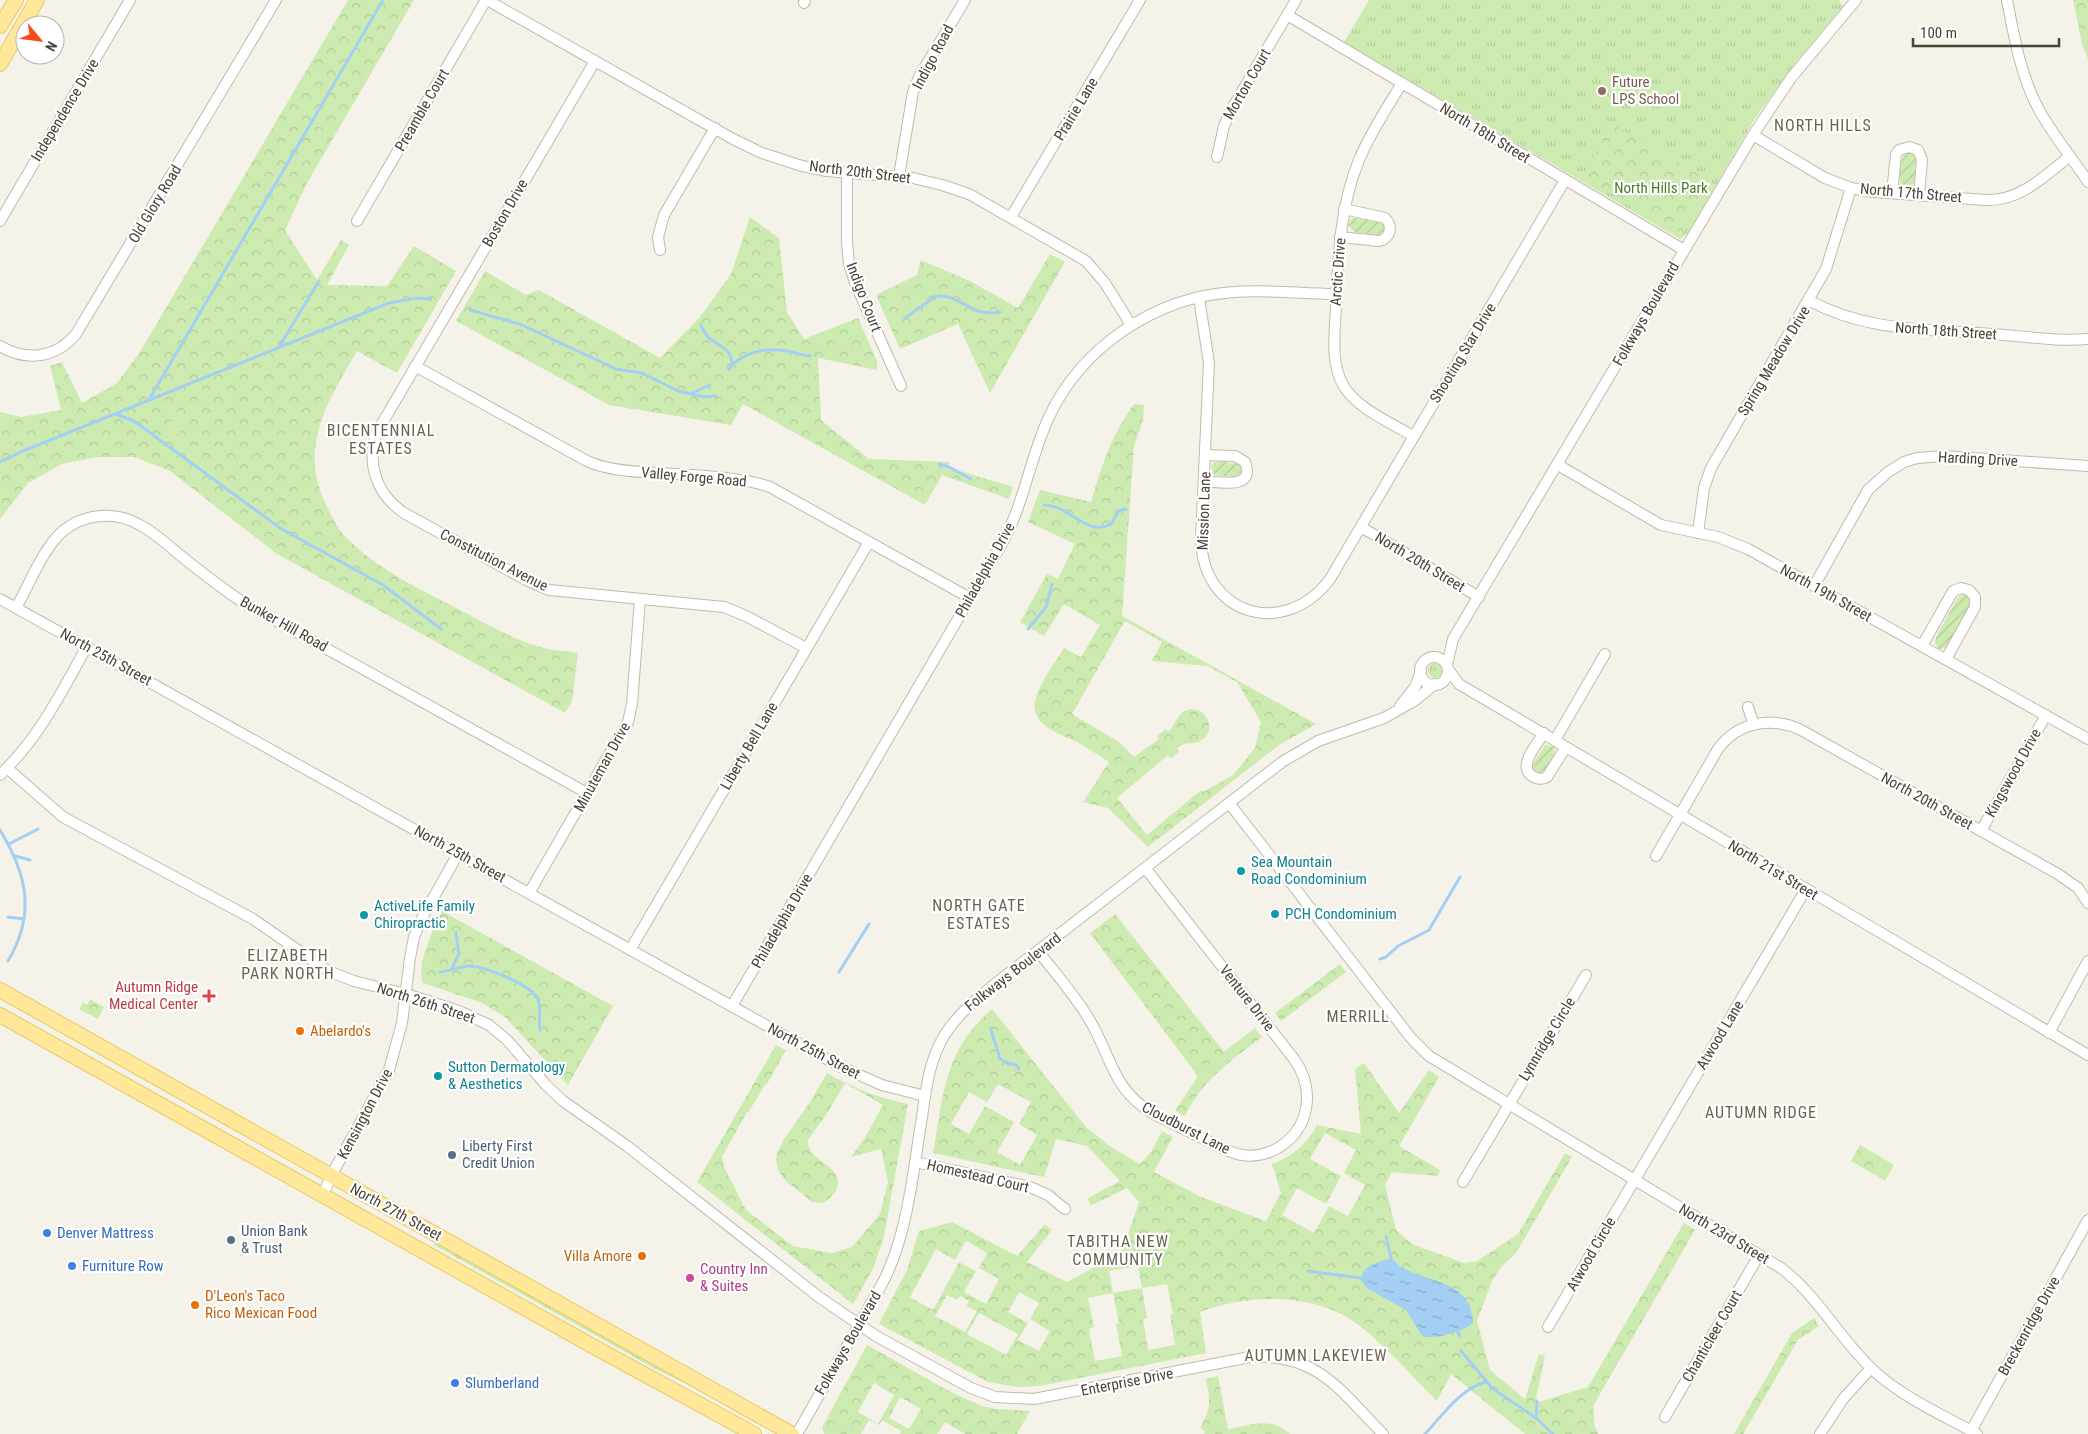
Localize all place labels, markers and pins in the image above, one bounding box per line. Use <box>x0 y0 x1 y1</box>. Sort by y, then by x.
place label: Future LPS School <box>1612 73 1679 108</box>
marker: Future LPS School <box>1596 85 1608 97</box>
place label: Sea Mountain Road Condominium <box>1251 853 1367 888</box>
marker: Sea Mountain Road Condominium <box>1235 865 1247 877</box>
place label: ActiveLife Family Chiropractic <box>374 897 475 932</box>
place label: PCH Condominium <box>1285 905 1397 923</box>
marker: PCH Condominium <box>1269 908 1281 920</box>
marker: ActiveLife Family Chiropractic <box>358 909 370 921</box>
place label: Autumn Ridge Medical Center <box>109 978 198 1013</box>
marker: Autumn Ridge Medical Center <box>202 989 216 1003</box>
place label: Abelardo's <box>310 1022 371 1040</box>
marker: Abelardo's <box>294 1025 306 1037</box>
place label: Sutton Dermatology & Aesthetics <box>448 1058 565 1093</box>
marker: Sutton Dermatology & Aesthetics <box>432 1070 444 1082</box>
place label: Liberty First Credit Union <box>462 1137 535 1172</box>
marker: Liberty First Credit Union <box>446 1149 458 1161</box>
place label: Union Bank & Trust <box>241 1222 308 1257</box>
place label: Denver Mattress <box>57 1224 154 1242</box>
marker: Denver Mattress <box>41 1227 53 1239</box>
marker: Union Bank & Trust <box>225 1234 237 1246</box>
place label: Villa Amore <box>564 1247 632 1265</box>
marker: Villa Amore <box>636 1250 648 1262</box>
place label: Furniture Row <box>82 1257 164 1275</box>
marker: Furniture Row <box>66 1260 78 1272</box>
place label: Country Inn & Suites <box>700 1260 768 1295</box>
marker: Country Inn & Suites <box>684 1272 696 1284</box>
place label: D'Leon's Taco Rico Mexican Food <box>205 1287 317 1322</box>
marker: D'Leon's Taco Rico Mexican Food <box>189 1299 201 1311</box>
place label: Slumberland <box>465 1374 539 1392</box>
marker: Slumberland <box>449 1377 461 1389</box>

